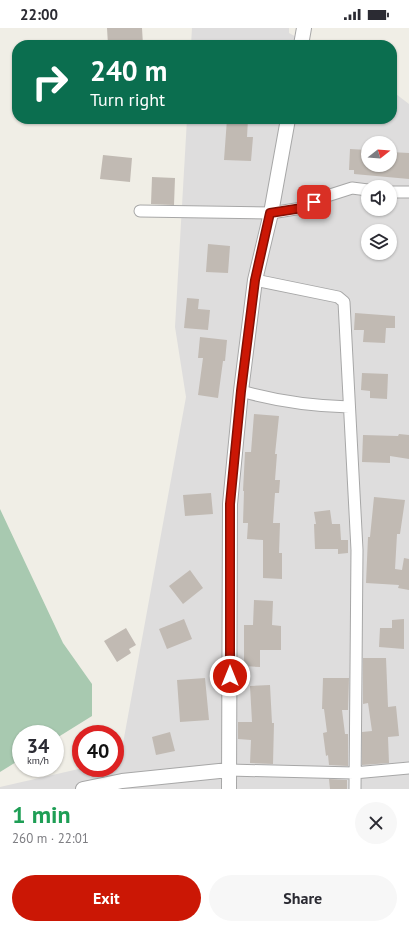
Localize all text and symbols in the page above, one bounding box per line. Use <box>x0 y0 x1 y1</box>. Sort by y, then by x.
text: 22:00 <box>20 5 58 24</box>
text: 240 m <box>90 52 167 89</box>
icon: right <box>24 56 76 108</box>
text: Turn right <box>90 88 165 111</box>
north arrow <box>361 136 397 172</box>
map controls <box>361 136 397 260</box>
button: sound <box>361 180 397 216</box>
pin <box>297 185 331 219</box>
icon: arrive <box>303 191 325 213</box>
button: layers <box>361 224 397 260</box>
position arrow <box>209 655 251 697</box>
speed limit sign: 40 <box>72 725 124 777</box>
text: 34 <box>27 733 49 759</box>
text: km/h <box>27 754 49 767</box>
text: 1 min <box>12 799 71 830</box>
button: close <box>355 802 397 844</box>
text: 260 m · 22:01 <box>12 830 89 847</box>
button: Exit <box>12 875 201 921</box>
button: Share <box>209 875 397 921</box>

